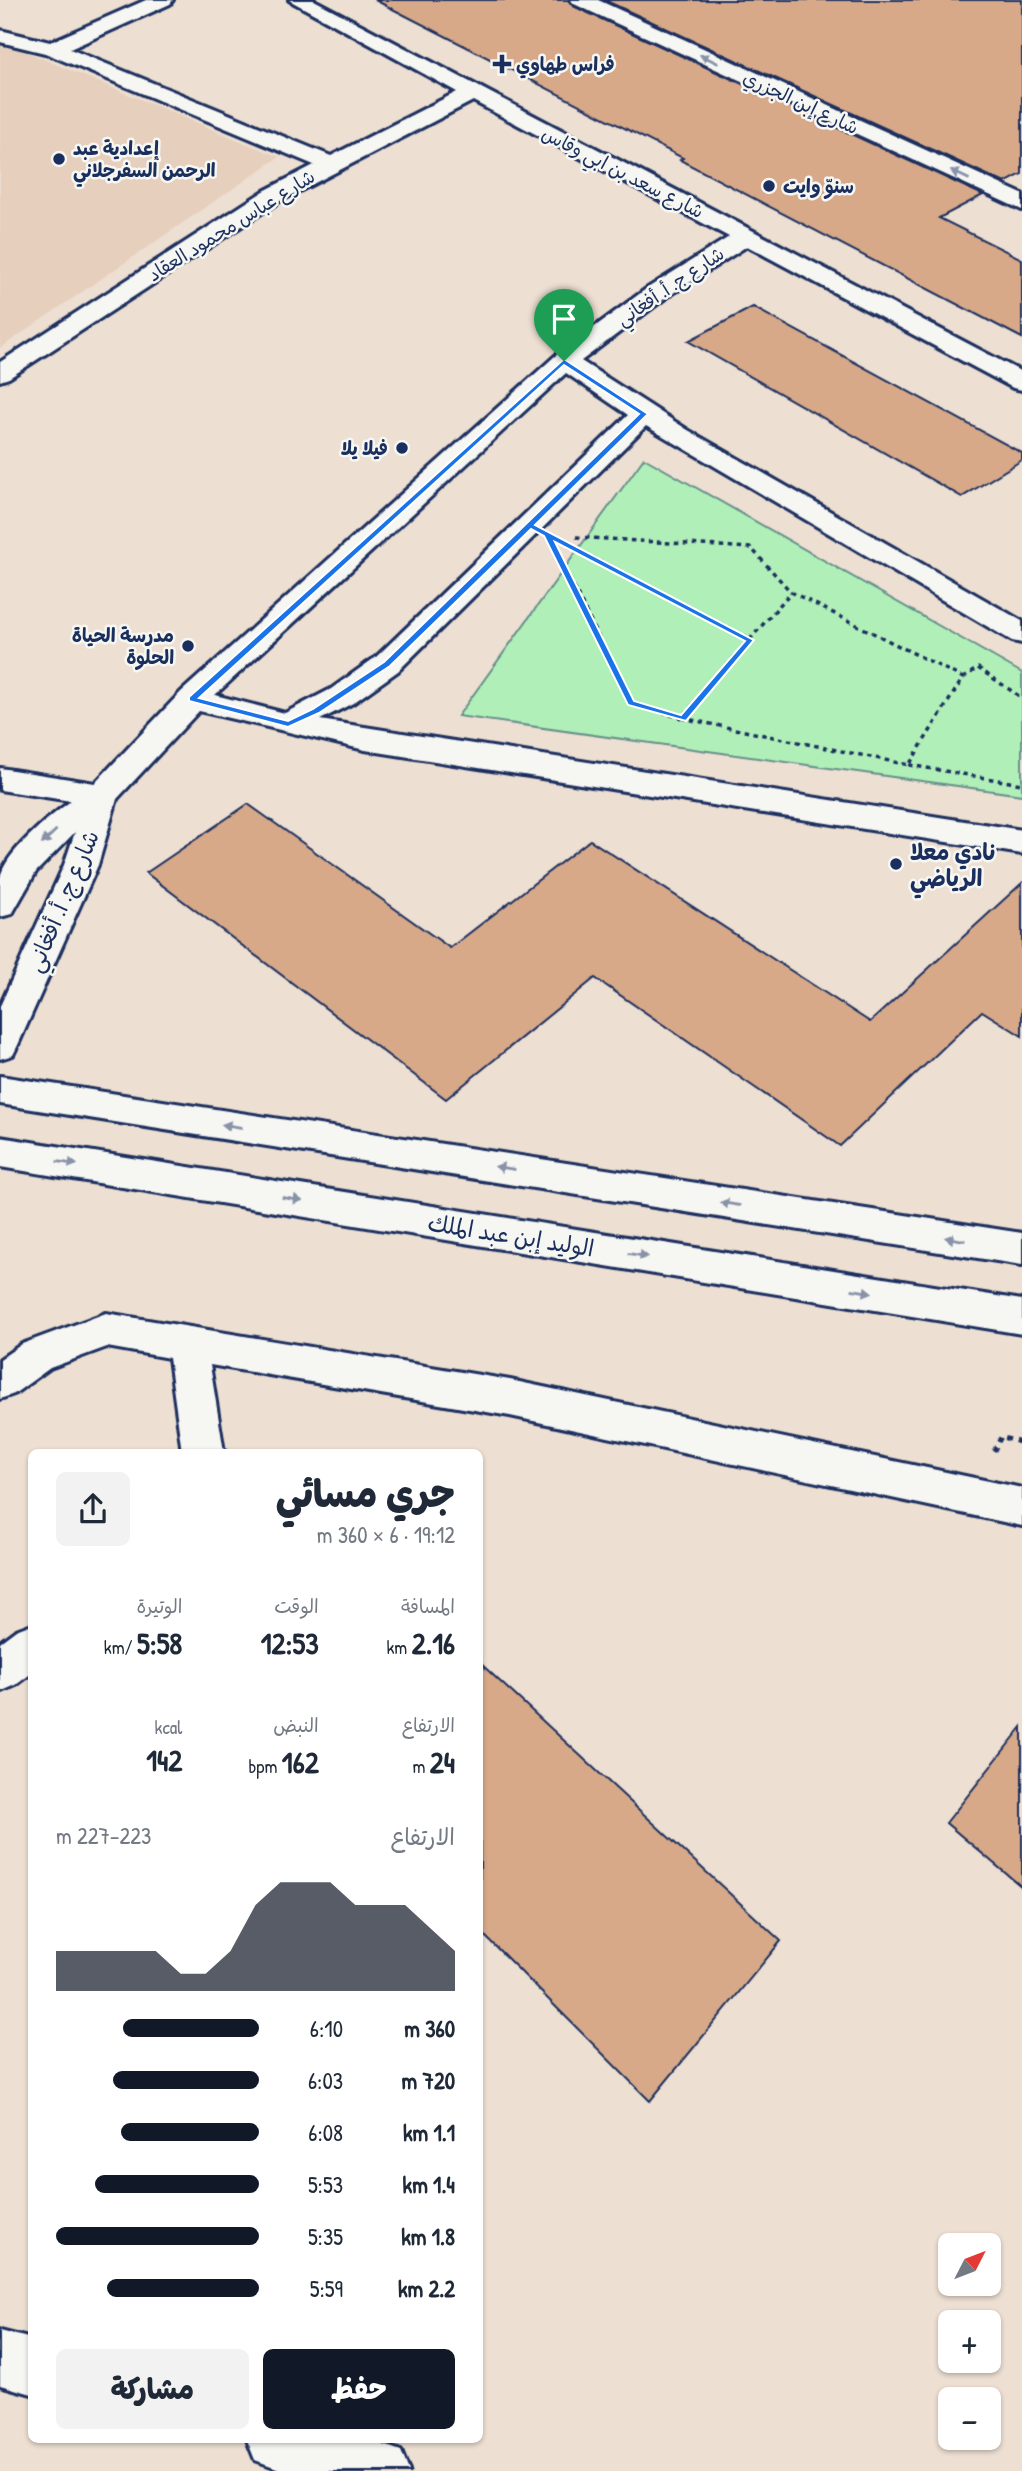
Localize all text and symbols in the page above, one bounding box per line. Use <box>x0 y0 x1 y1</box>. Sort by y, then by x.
place label: فراس طهاوي <box>516 51 615 79</box>
one-way arrow <box>699 53 719 65</box>
marker: فراس طهاوي <box>494 56 510 72</box>
street label: شارع إبن الجزري <box>738 64 863 142</box>
street label: شارع سعد بن ابي وقاس <box>536 120 708 228</box>
place label: إعدادية عبد الرحمن السفرجلاني <box>73 135 216 187</box>
marker: إعدادية عبد الرحمن السفرجلاني <box>51 151 67 167</box>
street label: شارع عباس محمود العقاد <box>142 163 320 288</box>
one-way arrow <box>950 169 970 181</box>
place label: سنوّ وايت <box>783 173 854 200</box>
marker: سنوّ وايت <box>761 178 777 194</box>
street label: شارع ج. أ. أفغاني <box>611 240 731 335</box>
pin <box>534 289 594 361</box>
icon: arrive <box>545 300 583 338</box>
place label: فيلا يلا <box>341 435 388 461</box>
marker: فيلا يلا <box>394 440 410 456</box>
place label: مدرسة الحياة الحلوة <box>72 622 174 671</box>
marker: مدرسة الحياة الحلوة <box>180 638 196 654</box>
street label: شارع ج. أ. أفغاني <box>18 825 111 979</box>
one-way arrow <box>41 829 58 845</box>
place label: نادي معلا الرياضي <box>910 836 995 899</box>
marker: نادي معلا الرياضي <box>888 856 904 872</box>
one-way arrow <box>221 1120 243 1131</box>
one-way arrow <box>56 1158 78 1169</box>
one-way arrow <box>494 1163 516 1174</box>
one-way arrow <box>281 1194 303 1205</box>
one-way arrow <box>719 1198 741 1209</box>
street label: الوليد إبن عبد الملك <box>426 1207 596 1263</box>
one-way arrow <box>943 1233 965 1244</box>
one-way arrow <box>627 1250 649 1261</box>
one-way arrow <box>851 1286 873 1297</box>
text: جري مسائي <box>276 1467 455 1519</box>
button: share <box>56 1472 130 1546</box>
text: 19:12 · 6 × 360 m <box>317 1519 455 1550</box>
text: الوتيرة <box>136 1593 182 1619</box>
text: الوقت <box>274 1593 319 1619</box>
text: المسافة <box>401 1593 455 1619</box>
text: 5:58 <box>137 1623 182 1663</box>
text: 12:53 <box>261 1623 319 1663</box>
text: 2.16 <box>412 1623 455 1663</box>
text: /km <box>104 1634 137 1660</box>
text: km <box>386 1634 412 1660</box>
text: النبض <box>273 1712 319 1738</box>
text: الارتفاع <box>402 1712 455 1738</box>
text: kcal <box>155 1714 182 1740</box>
text: 142 <box>146 1740 182 1780</box>
text: 162 <box>282 1742 319 1782</box>
text: 24 <box>430 1742 455 1782</box>
text: bpm <box>249 1753 282 1779</box>
text: m <box>412 1753 430 1779</box>
text: 223–227 m <box>56 1820 151 1851</box>
text: الارتفاع <box>391 1821 455 1852</box>
text: 6:10 <box>310 2013 343 2044</box>
text: 360 m <box>404 2013 455 2044</box>
text: 6:03 <box>308 2065 343 2096</box>
text: 720 m <box>402 2065 455 2096</box>
text: 6:08 <box>308 2117 343 2148</box>
text: 1.1 km <box>403 2117 455 2148</box>
text: 5:53 <box>308 2169 343 2200</box>
text: 1.4 km <box>403 2169 455 2200</box>
text: 5:35 <box>308 2221 343 2252</box>
text: 1.8 km <box>401 2221 455 2252</box>
north arrow <box>938 2233 1001 2296</box>
map controls <box>938 2233 1001 2450</box>
text: 5:59 <box>310 2273 343 2304</box>
text: 2.2 km <box>398 2273 455 2304</box>
button: + <box>938 2310 1001 2373</box>
button: مشاركة <box>56 2349 249 2429</box>
button: حفظ <box>263 2349 455 2429</box>
button: − <box>938 2387 1001 2450</box>

